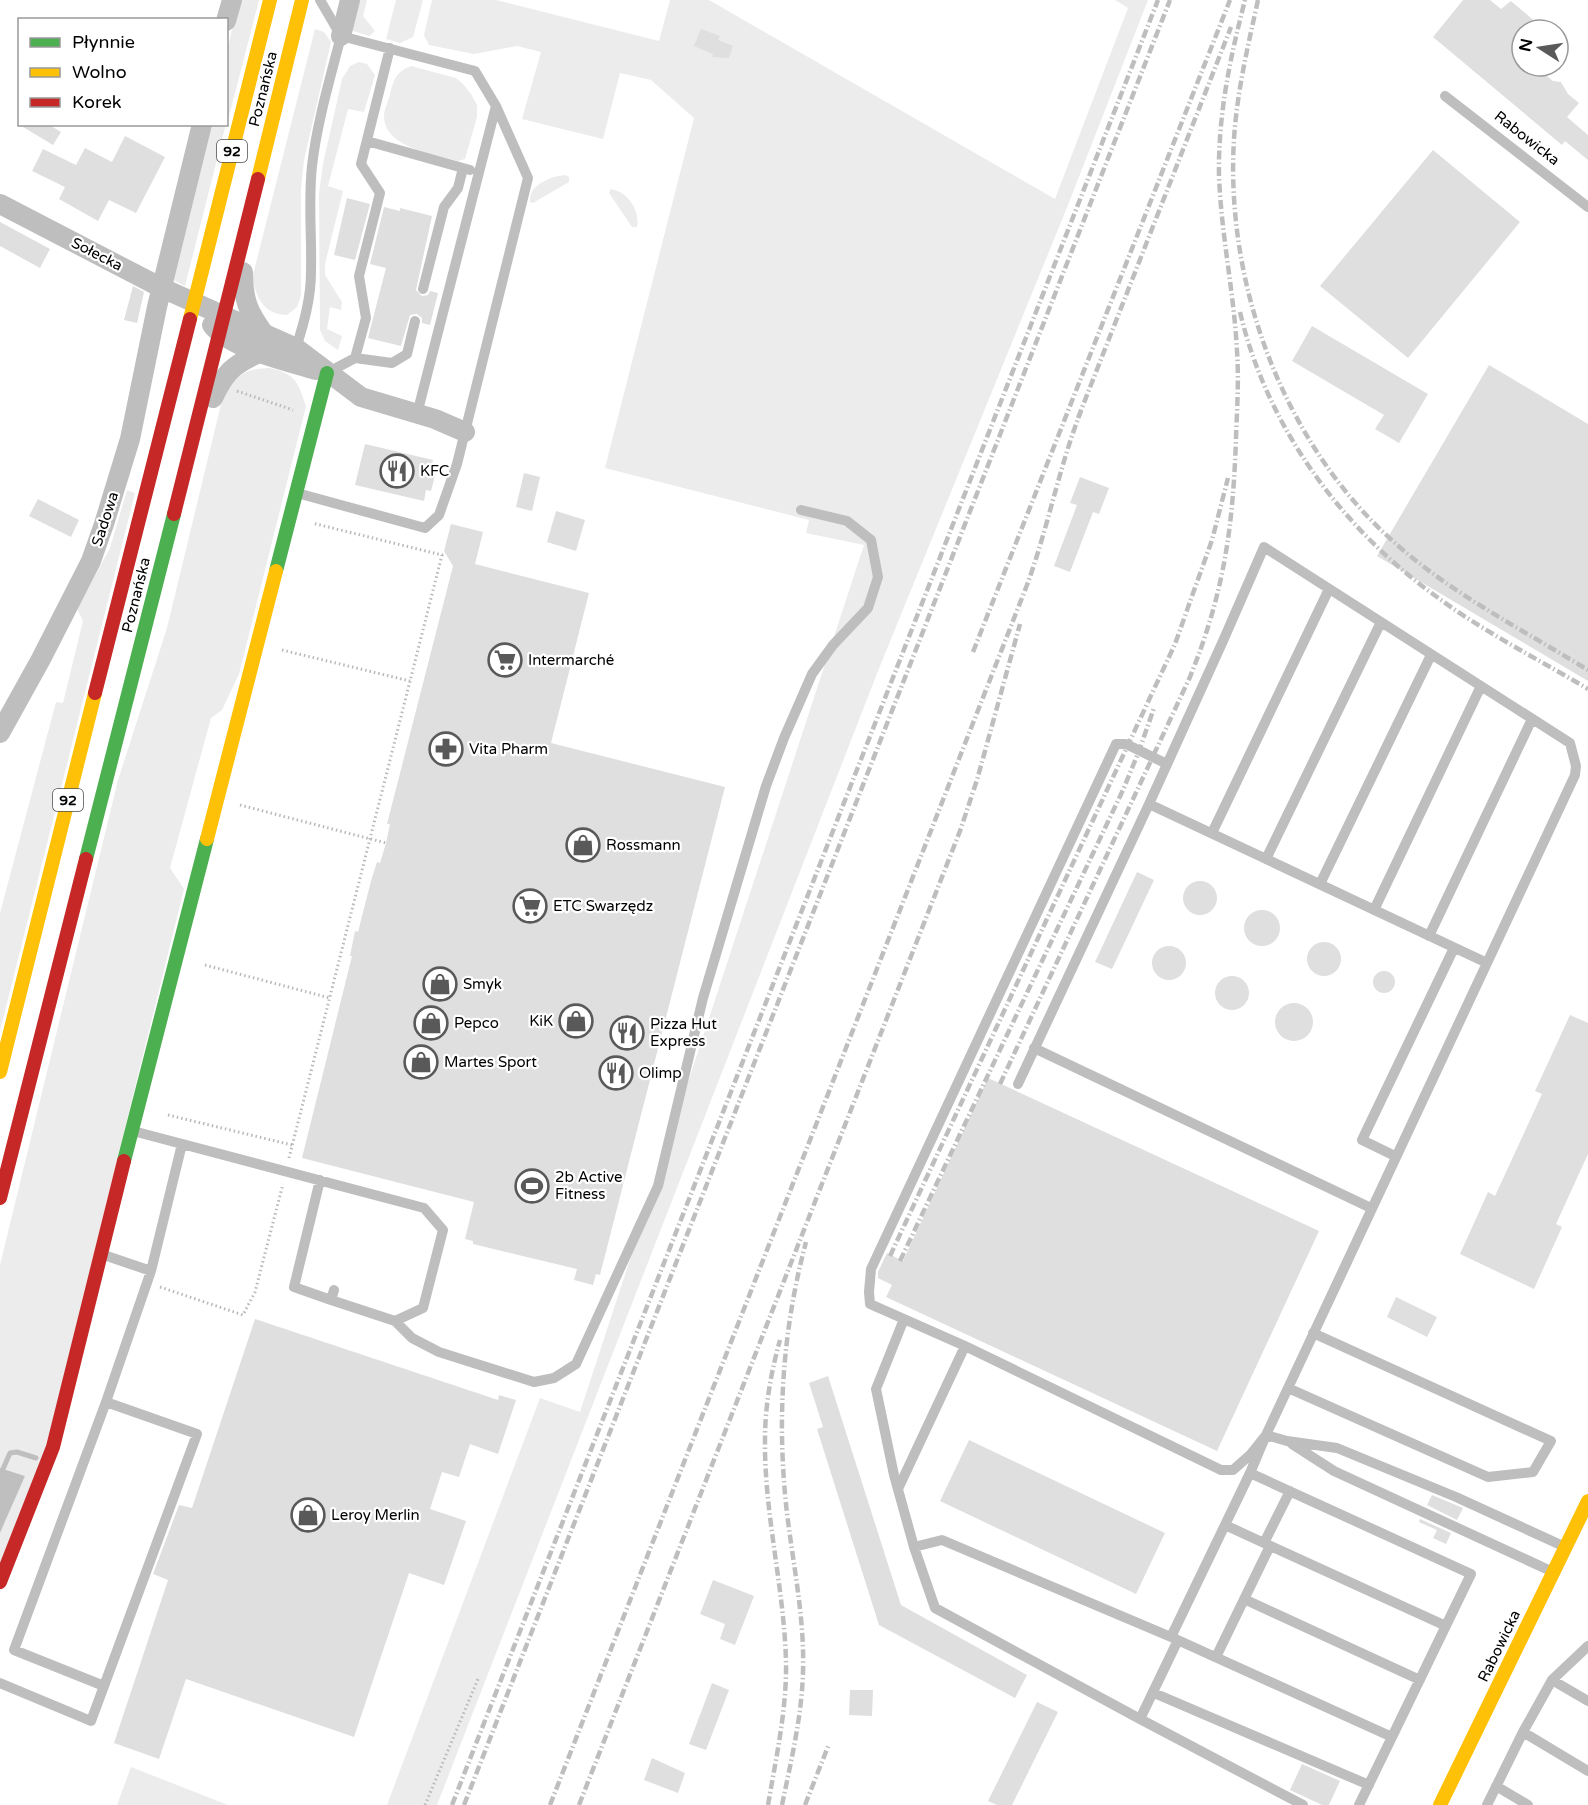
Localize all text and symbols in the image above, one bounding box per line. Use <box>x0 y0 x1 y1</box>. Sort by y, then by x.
legend <box>18 18 228 126</box>
north arrow <box>1510 18 1570 78</box>
text: Płynnie <box>72 31 135 53</box>
text: N <box>1515 37 1537 53</box>
street label: Poznańska <box>245 50 281 128</box>
text: Wolno <box>72 61 127 83</box>
text: Korek <box>72 91 122 113</box>
street label: Rabowicka <box>1491 107 1563 169</box>
road number: 92 <box>217 140 247 162</box>
street label: Sołecka <box>68 233 126 275</box>
restaurant icon: KFC <box>379 453 415 489</box>
place label: KFC <box>420 462 449 480</box>
street label: Sadowa <box>88 489 122 549</box>
street label: Poznańska <box>118 556 154 634</box>
supermarket icon: Intermarché <box>487 642 523 678</box>
place label: Intermarché <box>528 651 614 669</box>
pharmacy icon: Vita Pharm <box>428 731 464 767</box>
place label: Vita Pharm <box>469 740 548 758</box>
road number: 92 <box>53 789 83 811</box>
shop icon: Rossmann <box>565 827 601 863</box>
place label: Rossmann <box>606 836 681 854</box>
supermarket icon: ETC Swarzędz <box>512 888 548 924</box>
place label: ETC Swarzędz <box>553 897 653 915</box>
shop icon: Smyk <box>422 966 458 1002</box>
place label: Smyk <box>463 975 502 993</box>
shop icon: KiK <box>558 1003 594 1039</box>
shop icon: Pepco <box>413 1005 449 1041</box>
place label: KiK <box>529 1012 553 1030</box>
place label: Pepco <box>454 1014 499 1032</box>
restaurant icon: Pizza Hut Express <box>609 1015 645 1051</box>
place label: Pizza Hut Express <box>650 1015 717 1050</box>
shop icon: Martes Sport <box>403 1044 439 1080</box>
place label: Martes Sport <box>444 1053 537 1071</box>
restaurant icon: Olimp <box>598 1055 634 1091</box>
place label: Olimp <box>639 1064 682 1082</box>
sports icon: 2b Active Fitness <box>514 1168 550 1204</box>
place label: 2b Active Fitness <box>555 1168 623 1203</box>
shop icon: Leroy Merlin <box>290 1497 326 1533</box>
place label: Leroy Merlin <box>331 1506 420 1524</box>
street label: Rabowicka <box>1474 1607 1524 1685</box>

